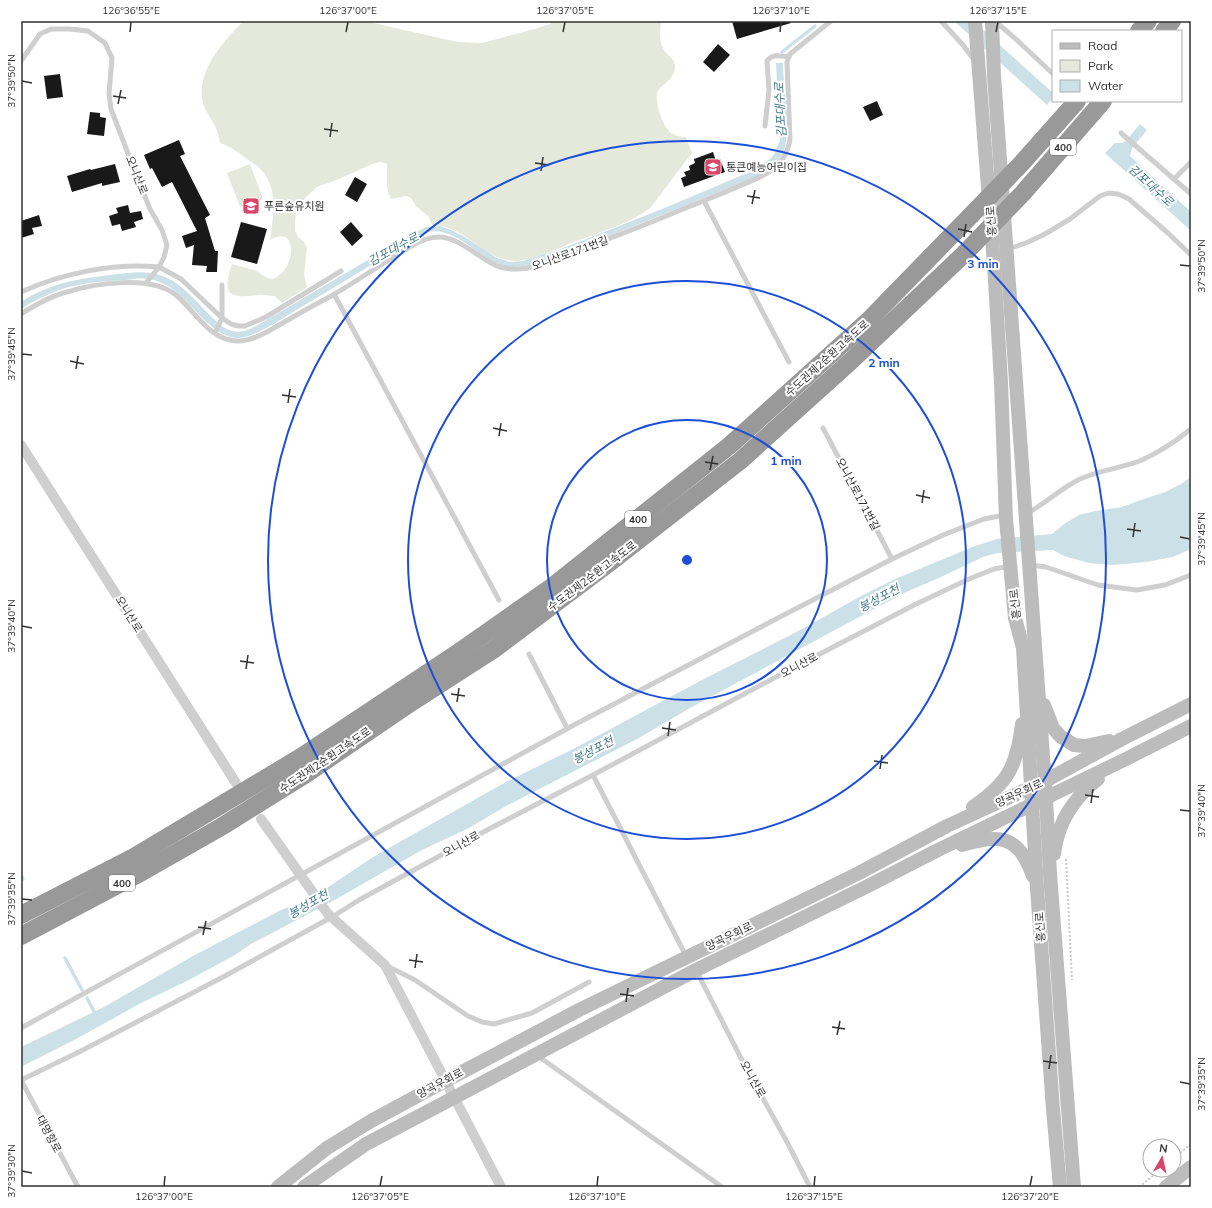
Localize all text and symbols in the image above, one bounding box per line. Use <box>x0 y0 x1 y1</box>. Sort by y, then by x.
text: 126°36'55"E <box>102 4 160 17</box>
text: 126°37'00"E <box>319 4 377 17</box>
text: 126°37'05"E <box>536 4 594 17</box>
text: 126°37'10"E <box>752 4 810 17</box>
text: 126°37'15"E <box>969 4 1027 17</box>
legend <box>1052 30 1182 102</box>
text: Road <box>1088 38 1117 53</box>
text: 37°39'50"N <box>5 54 18 108</box>
text: Park <box>1088 58 1114 73</box>
text: Water <box>1088 78 1124 93</box>
water label: 김포대수로 <box>771 81 789 138</box>
road number: 400 <box>1050 139 1076 155</box>
street label: 오니산로 <box>123 154 151 196</box>
school or university icon: 통큰예능어린이집 <box>703 157 723 177</box>
place label: 통큰예능어린이집 <box>726 160 807 174</box>
water label: 김포대수로 <box>1125 161 1177 210</box>
school or university icon: 푸른숲유치원 <box>241 196 261 216</box>
place label: 푸른숲유치원 <box>264 199 325 213</box>
street label: 흥신로 <box>983 205 999 237</box>
water label: 김포대수로 <box>365 229 422 269</box>
street label: 오니산로171번길 <box>530 233 610 273</box>
text: 37°39'50"N <box>1195 239 1208 293</box>
text: 3 min <box>967 256 999 271</box>
street label: 수도권제2순환고속도로 <box>782 317 872 399</box>
text: 37°39'45"N <box>5 327 18 381</box>
text: 2 min <box>868 355 900 370</box>
text: 1 min <box>770 453 802 468</box>
street label: 오니산로171번길 <box>833 455 883 533</box>
road number: 400 <box>625 511 651 527</box>
text: 37°39'45"N <box>1195 512 1208 566</box>
street label: 수도권제2순환고속도로 <box>545 538 639 614</box>
centre of rings <box>680 553 694 567</box>
water label: 봉성포천 <box>856 580 904 615</box>
street label: 흥신로 <box>1006 588 1024 620</box>
street label: 오니산로 <box>112 593 146 635</box>
text: 37°39'40"N <box>5 599 18 653</box>
street label: 오니산로 <box>778 649 820 681</box>
street label: 수도권제2순환고속도로 <box>276 724 374 796</box>
water label: 봉성포천 <box>570 732 618 767</box>
street label: 양곡우회로 <box>993 776 1045 810</box>
text: 37°39'40"N <box>1195 784 1208 838</box>
street label: 오니산로 <box>440 828 482 860</box>
text: 37°39'35"N <box>5 872 18 926</box>
road number: 400 <box>109 875 135 891</box>
water label: 봉성포천 <box>285 885 333 922</box>
street label: 흥신로 <box>1032 911 1048 943</box>
street label: 양곡우회로 <box>703 919 755 953</box>
text: 37°39'35"N <box>1195 1057 1208 1111</box>
street label: 오니산로 <box>737 1058 769 1100</box>
street label: 양곡우회로 <box>414 1065 466 1101</box>
street label: 대명항로 <box>33 1113 65 1155</box>
north arrow <box>1142 1138 1182 1178</box>
text: N <box>1158 1141 1169 1156</box>
text: 37°39'30"N <box>5 1144 18 1198</box>
text: 126°37'00"E <box>135 1190 193 1203</box>
text: 126°37'05"E <box>351 1190 409 1203</box>
text: 126°37'10"E <box>568 1190 626 1203</box>
text: 126°37'15"E <box>785 1190 843 1203</box>
text: 126°37'20"E <box>1001 1190 1059 1203</box>

